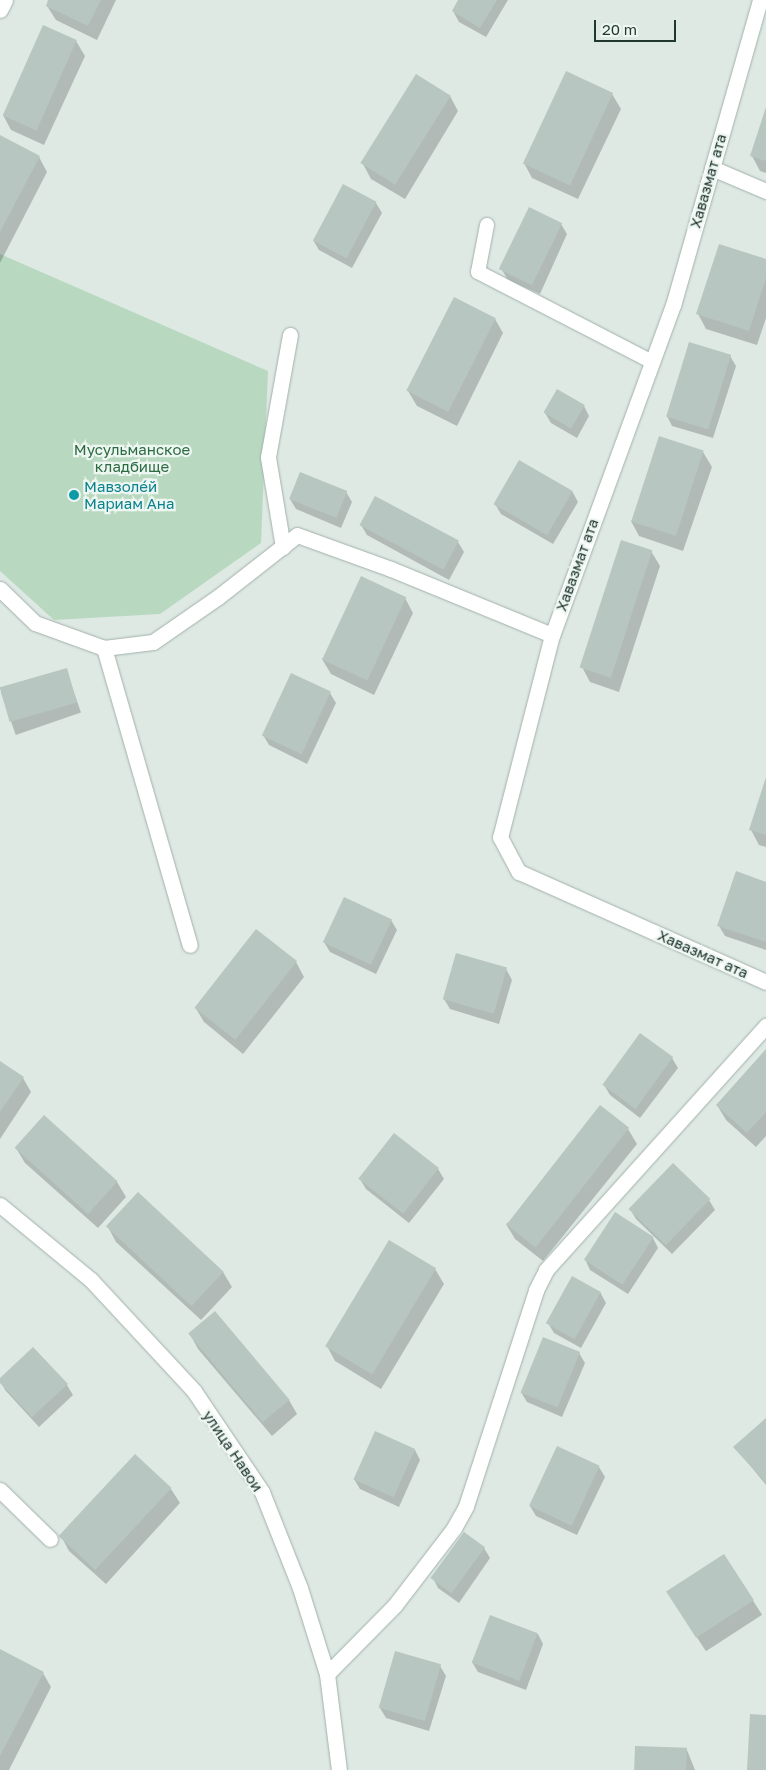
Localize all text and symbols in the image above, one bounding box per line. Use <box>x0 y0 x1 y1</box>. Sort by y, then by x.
scale bar <box>596 10 678 42</box>
text: 20 m <box>602 20 637 38</box>
street label: Хавазмат ата <box>686 132 730 230</box>
park label: Мусульманское кладбище <box>74 440 190 475</box>
place label: Мавзоле́й Мариам Ана <box>84 477 174 512</box>
marker: Мавзоле́й Мариам Ана <box>68 489 80 501</box>
street label: Хавазмат ата <box>552 516 602 614</box>
street label: Хавазмат ата <box>655 926 751 982</box>
street label: улица Навои <box>199 1407 267 1495</box>

